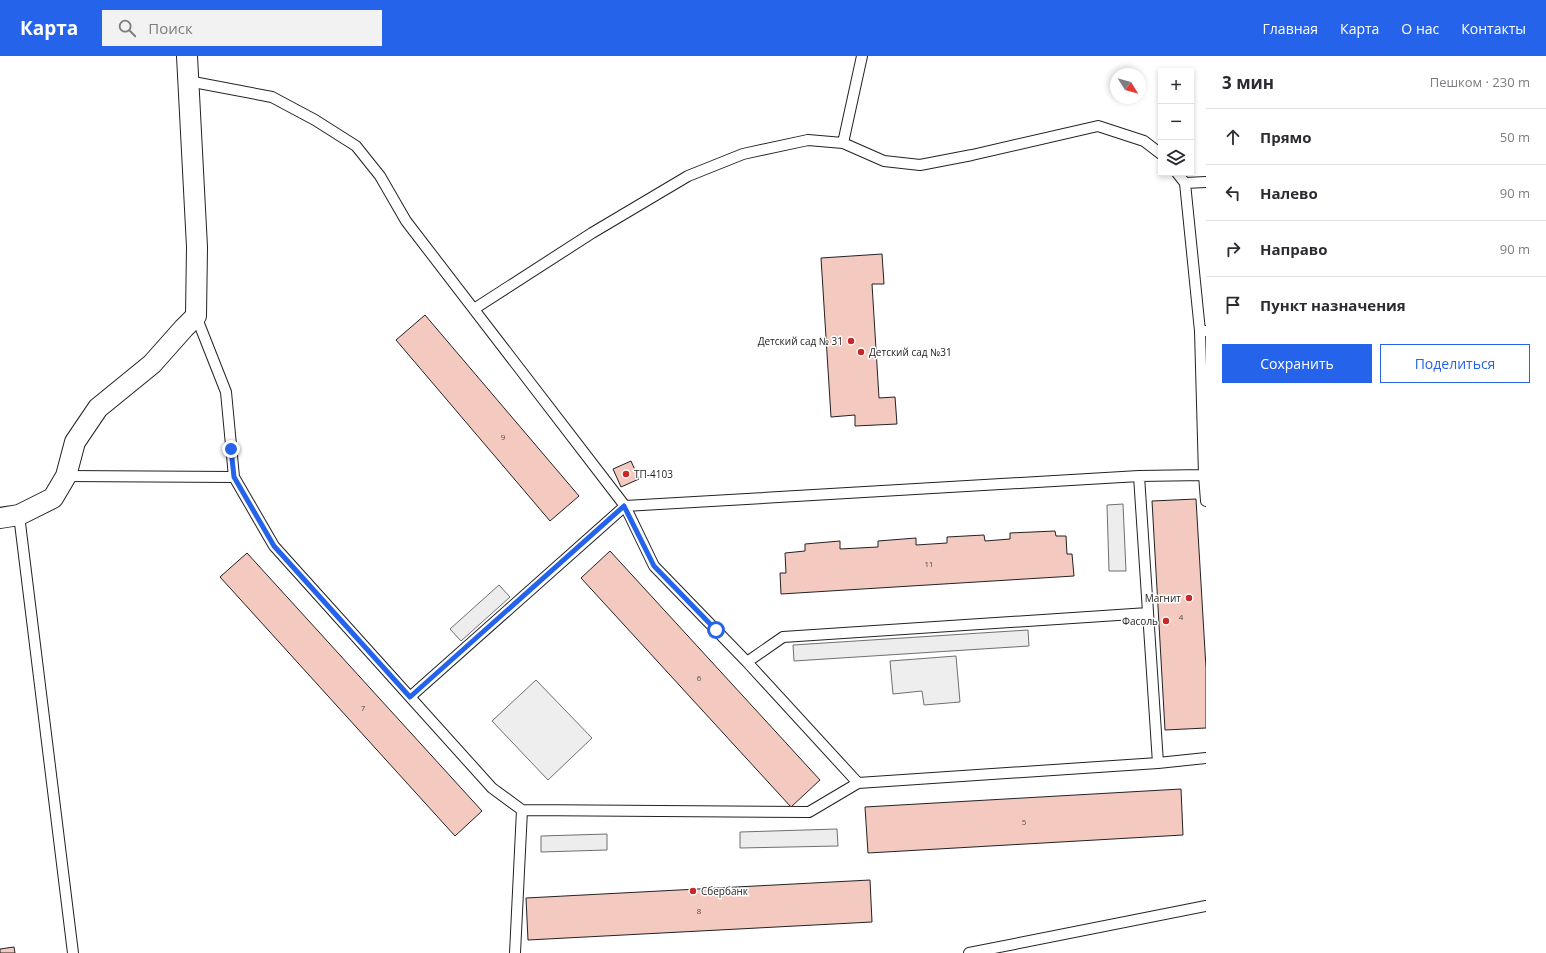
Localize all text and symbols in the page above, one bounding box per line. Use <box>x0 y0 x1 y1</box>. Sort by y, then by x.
search box <box>102 10 382 46</box>
text: Карта <box>20 15 78 41</box>
icon: search <box>116 17 138 39</box>
text: Поиск <box>148 18 193 38</box>
text: Главная <box>1263 19 1318 38</box>
text: Карта <box>1340 19 1379 38</box>
text: О нас <box>1401 19 1439 38</box>
text: Контакты <box>1461 19 1526 38</box>
north arrow <box>1110 68 1146 104</box>
map controls <box>1158 68 1194 176</box>
button: + <box>1158 68 1194 104</box>
text: 3 мин <box>1222 71 1274 94</box>
text: Пешком · 230 m <box>1430 73 1530 91</box>
button: − <box>1158 104 1194 140</box>
icon: ahead <box>1222 126 1244 148</box>
text: Прямо <box>1260 127 1312 147</box>
text: 50 m <box>1500 128 1530 146</box>
button: layers <box>1158 140 1194 176</box>
icon: left <box>1222 182 1244 204</box>
text: Налево <box>1260 183 1318 203</box>
text: 90 m <box>1500 184 1530 202</box>
icon: right <box>1222 238 1244 260</box>
text: Направо <box>1260 239 1328 259</box>
text: 90 m <box>1500 240 1530 258</box>
icon: arrive <box>1222 294 1244 316</box>
text: Пункт назначения <box>1260 295 1406 315</box>
place label: Детский сад № 31 <box>758 334 843 348</box>
marker: Детский сад № 31 <box>846 336 856 346</box>
button: Сохранить <box>1222 344 1372 383</box>
button: Поделиться <box>1380 344 1530 383</box>
place label: Детский сад №31 <box>869 345 952 359</box>
marker: Детский сад №31 <box>856 347 866 357</box>
house number: 9 <box>501 431 506 442</box>
route end <box>222 440 240 458</box>
place label: ТП-4103 <box>634 467 673 481</box>
marker: ТП-4103 <box>621 469 631 479</box>
house number: 11 <box>924 558 934 569</box>
place label: Магнит <box>1145 591 1181 605</box>
marker: Магнит <box>1184 593 1194 603</box>
house number: 4 <box>1179 611 1184 622</box>
place label: Фасоль <box>1122 614 1158 628</box>
marker: Фасоль <box>1161 616 1171 626</box>
route start <box>707 621 725 639</box>
house number: 6 <box>697 672 702 683</box>
house number: 7 <box>361 702 366 713</box>
house number: 5 <box>1022 816 1027 827</box>
place label: Сбербанк <box>701 884 749 898</box>
marker: Сбербанк <box>688 886 698 896</box>
house number: 8 <box>697 905 702 916</box>

